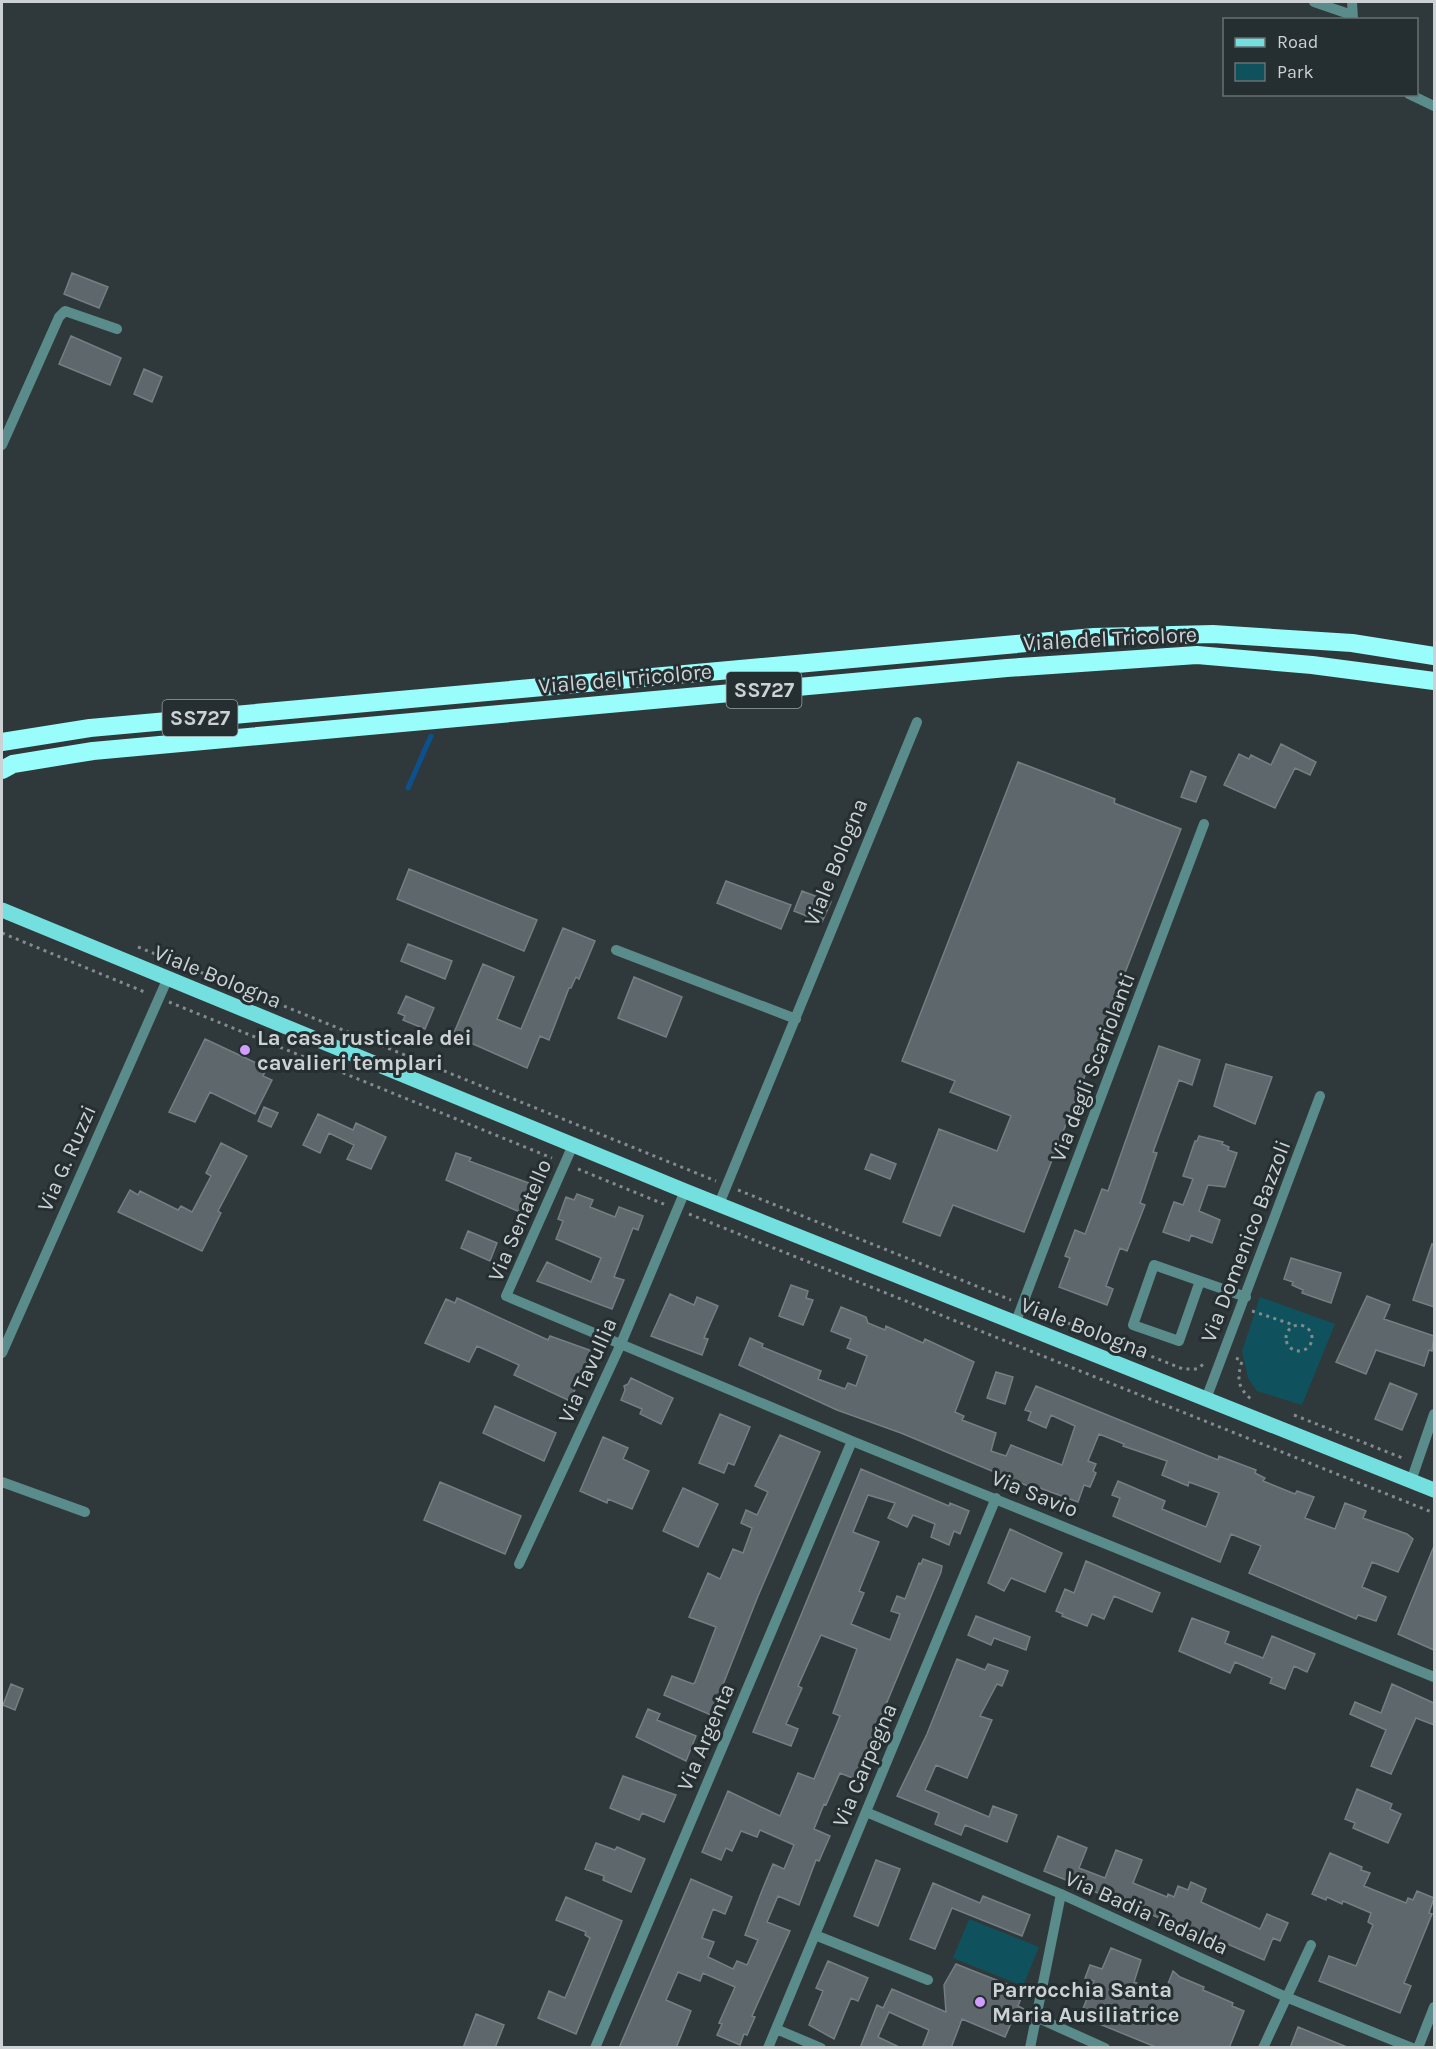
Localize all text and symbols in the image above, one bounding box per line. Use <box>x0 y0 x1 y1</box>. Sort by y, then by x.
legend <box>1223 18 1418 96</box>
text: Road <box>1277 31 1318 53</box>
text: Park <box>1277 61 1314 83</box>
street label: Viale del Tricolore <box>1022 621 1198 657</box>
street label: Viale del Tricolore <box>537 658 713 700</box>
road number: SS727 <box>726 672 801 708</box>
road number: SS727 <box>162 700 238 736</box>
street label: Viale Bologna <box>799 795 873 930</box>
street label: Viale Bologna <box>150 940 285 1014</box>
street label: Via degli Scariolanti <box>1045 969 1141 1166</box>
place label: La casa rusticale dei cavalieri templari <box>257 1025 472 1076</box>
marker: La casa rusticale dei cavalieri templari <box>238 1043 252 1057</box>
street label: Via G. Ruzzi <box>32 1101 102 1216</box>
street label: Via Domenico Bazzoli <box>1195 1137 1297 1346</box>
street label: Via Senatello <box>483 1155 557 1285</box>
street label: Viale Bologna <box>1017 1292 1153 1364</box>
street label: Via Tavullia <box>553 1314 623 1427</box>
street label: Via Savio <box>987 1465 1082 1523</box>
street label: Via Argenta <box>672 1680 740 1795</box>
street label: Via Carpegna <box>827 1700 903 1831</box>
street label: Via Badia Tedalda <box>1061 1865 1232 1961</box>
place label: Parrocchia Santa Maria Ausiliatrice <box>992 1977 1179 2028</box>
marker: Parrocchia Santa Maria Ausiliatrice <box>973 1995 987 2009</box>

